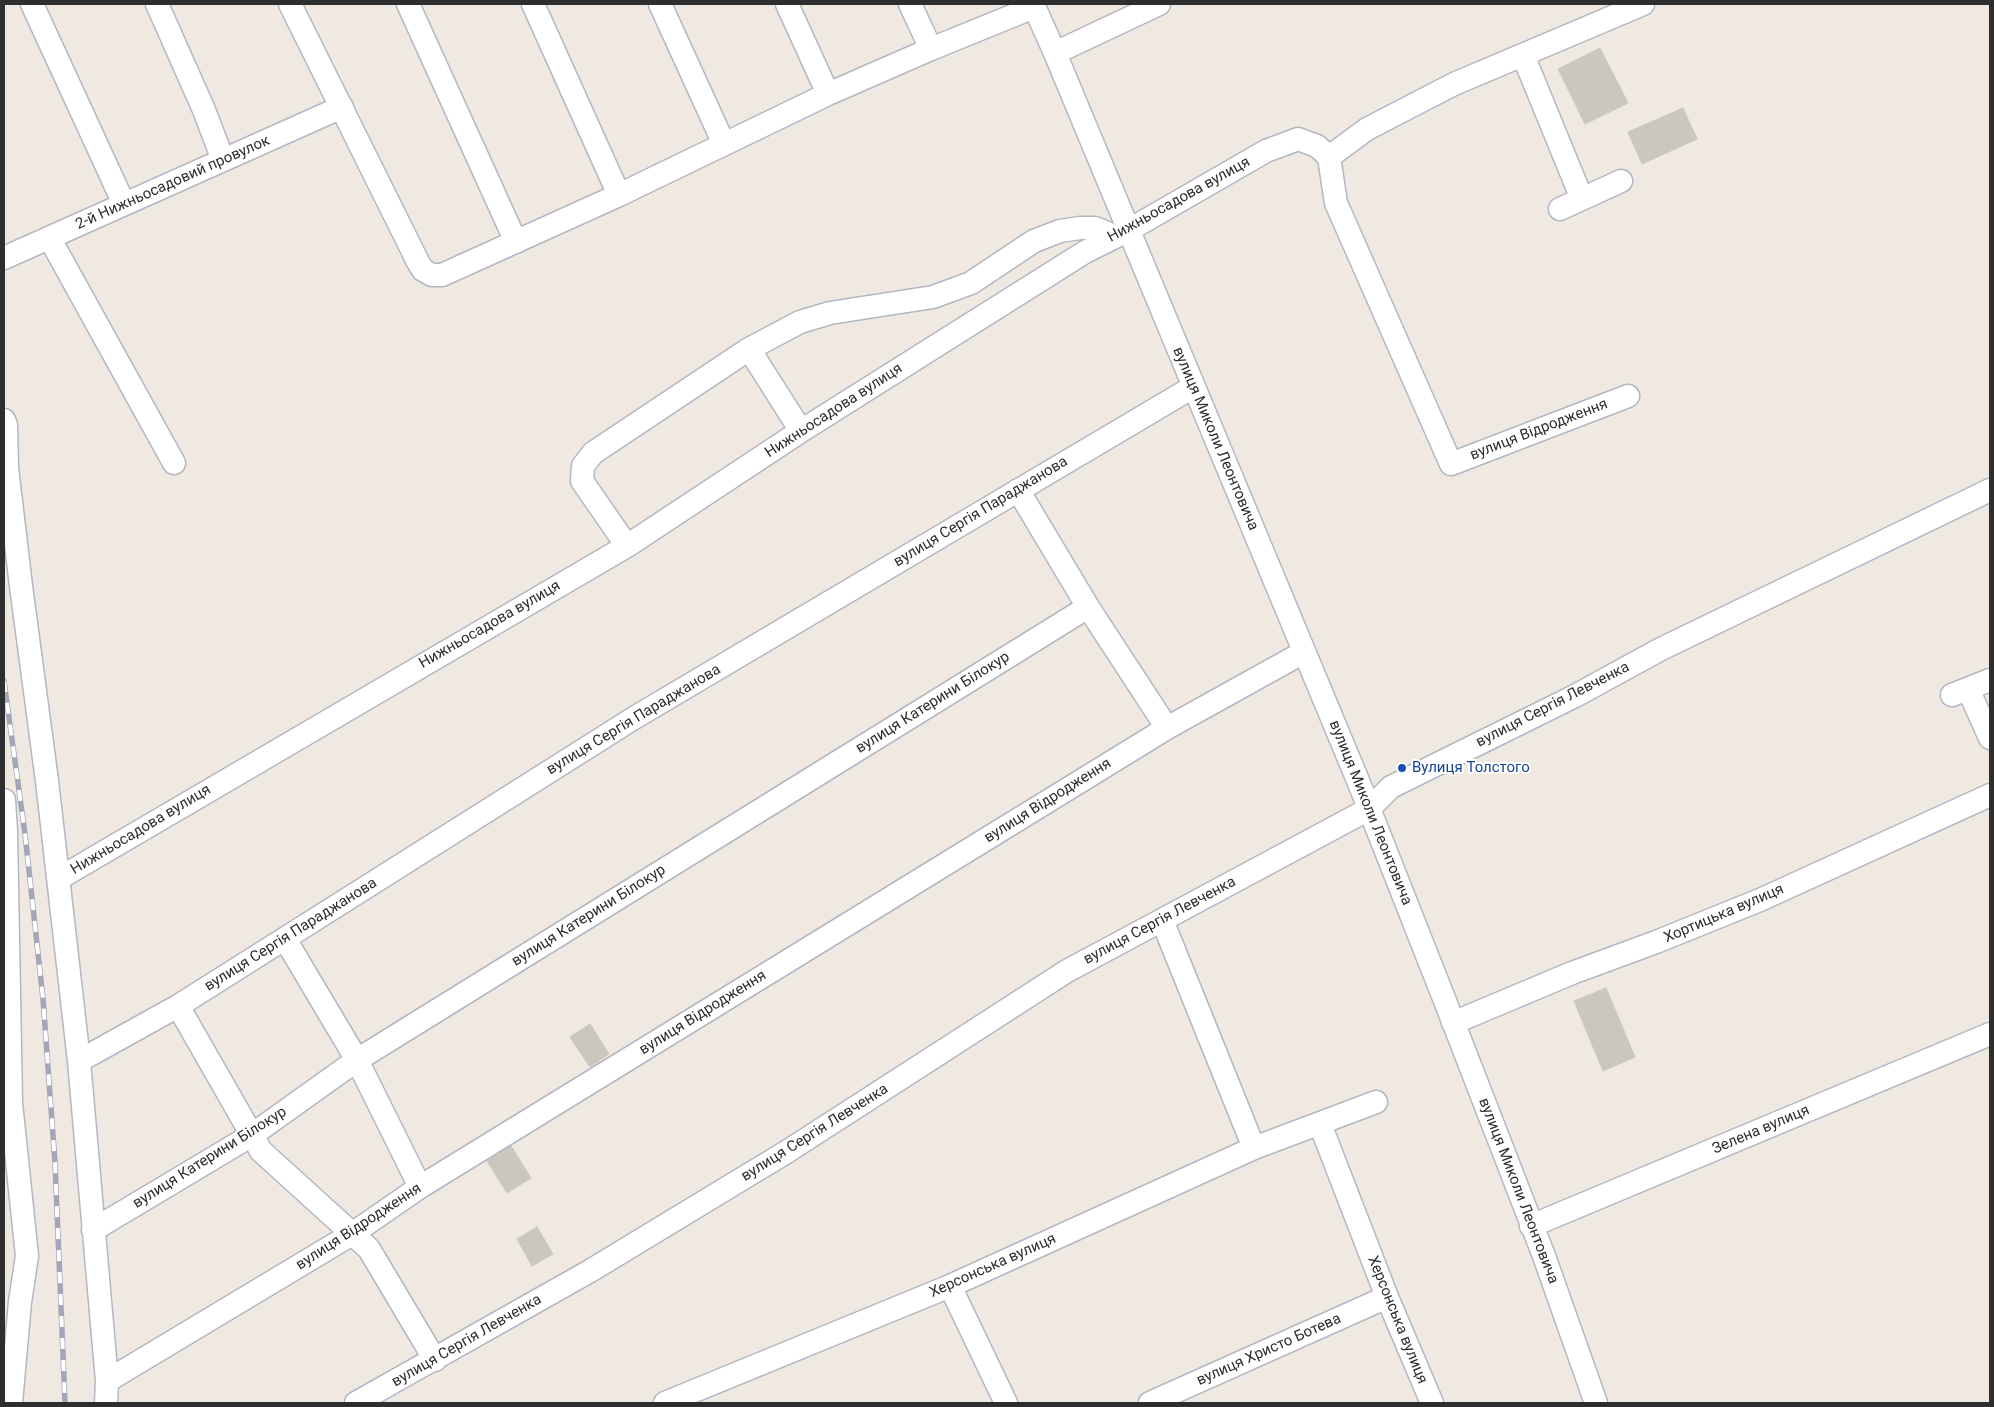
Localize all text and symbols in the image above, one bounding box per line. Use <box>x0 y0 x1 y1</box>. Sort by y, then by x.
street label: 2-й Нижньосадовий провулок <box>73 132 273 234</box>
street label: Нижньосадова вулиця <box>1105 153 1253 247</box>
street label: вулиця Миколи Леонтовича <box>1168 345 1262 533</box>
street label: Нижньосадова вулиця <box>762 360 906 462</box>
street label: вулиця Відродження <box>1468 395 1610 465</box>
street label: вулиця Сергія Параджанова <box>891 453 1071 571</box>
street label: Нижньосадова вулиця <box>416 577 564 673</box>
street label: вулиця Катерини Білокур <box>853 648 1013 758</box>
street label: вулиця Сергія Левченка <box>1473 658 1633 752</box>
street label: вулиця Сергія Параджанова <box>544 661 724 779</box>
street label: вулиця Миколи Леонтовича <box>1325 718 1415 908</box>
street label: вулиця Відродження <box>981 755 1115 847</box>
place label: Вулиця Толстого <box>1412 759 1530 777</box>
marker: Вулиця Толстого <box>1396 762 1408 774</box>
street label: Нижньосадова вулиця <box>68 781 214 879</box>
street label: вулиця Катерини Білокур <box>509 861 669 971</box>
street label: вулиця Сергія Левченка <box>1081 873 1239 969</box>
street label: вулиця Сергія Параджанова <box>202 874 380 996</box>
street label: Хортицька вулиця <box>1661 881 1787 947</box>
street label: вулиця Відродження <box>636 967 770 1059</box>
street label: вулиця Сергія Левченка <box>738 1080 892 1186</box>
street label: вулиця Миколи Леонтовича <box>1474 1096 1562 1286</box>
street label: Зелена вулиця <box>1710 1101 1812 1159</box>
street label: вулиця Катерини Білокур <box>130 1103 290 1213</box>
street label: вулиця Відродження <box>293 1180 425 1274</box>
street label: Херсонська вулиця <box>927 1230 1059 1302</box>
street label: Херсонська вулиця <box>1363 1253 1431 1387</box>
street label: вулиця Сергія Левченка <box>389 1291 545 1391</box>
street label: вулиця Христо Ботева <box>1194 1310 1344 1390</box>

